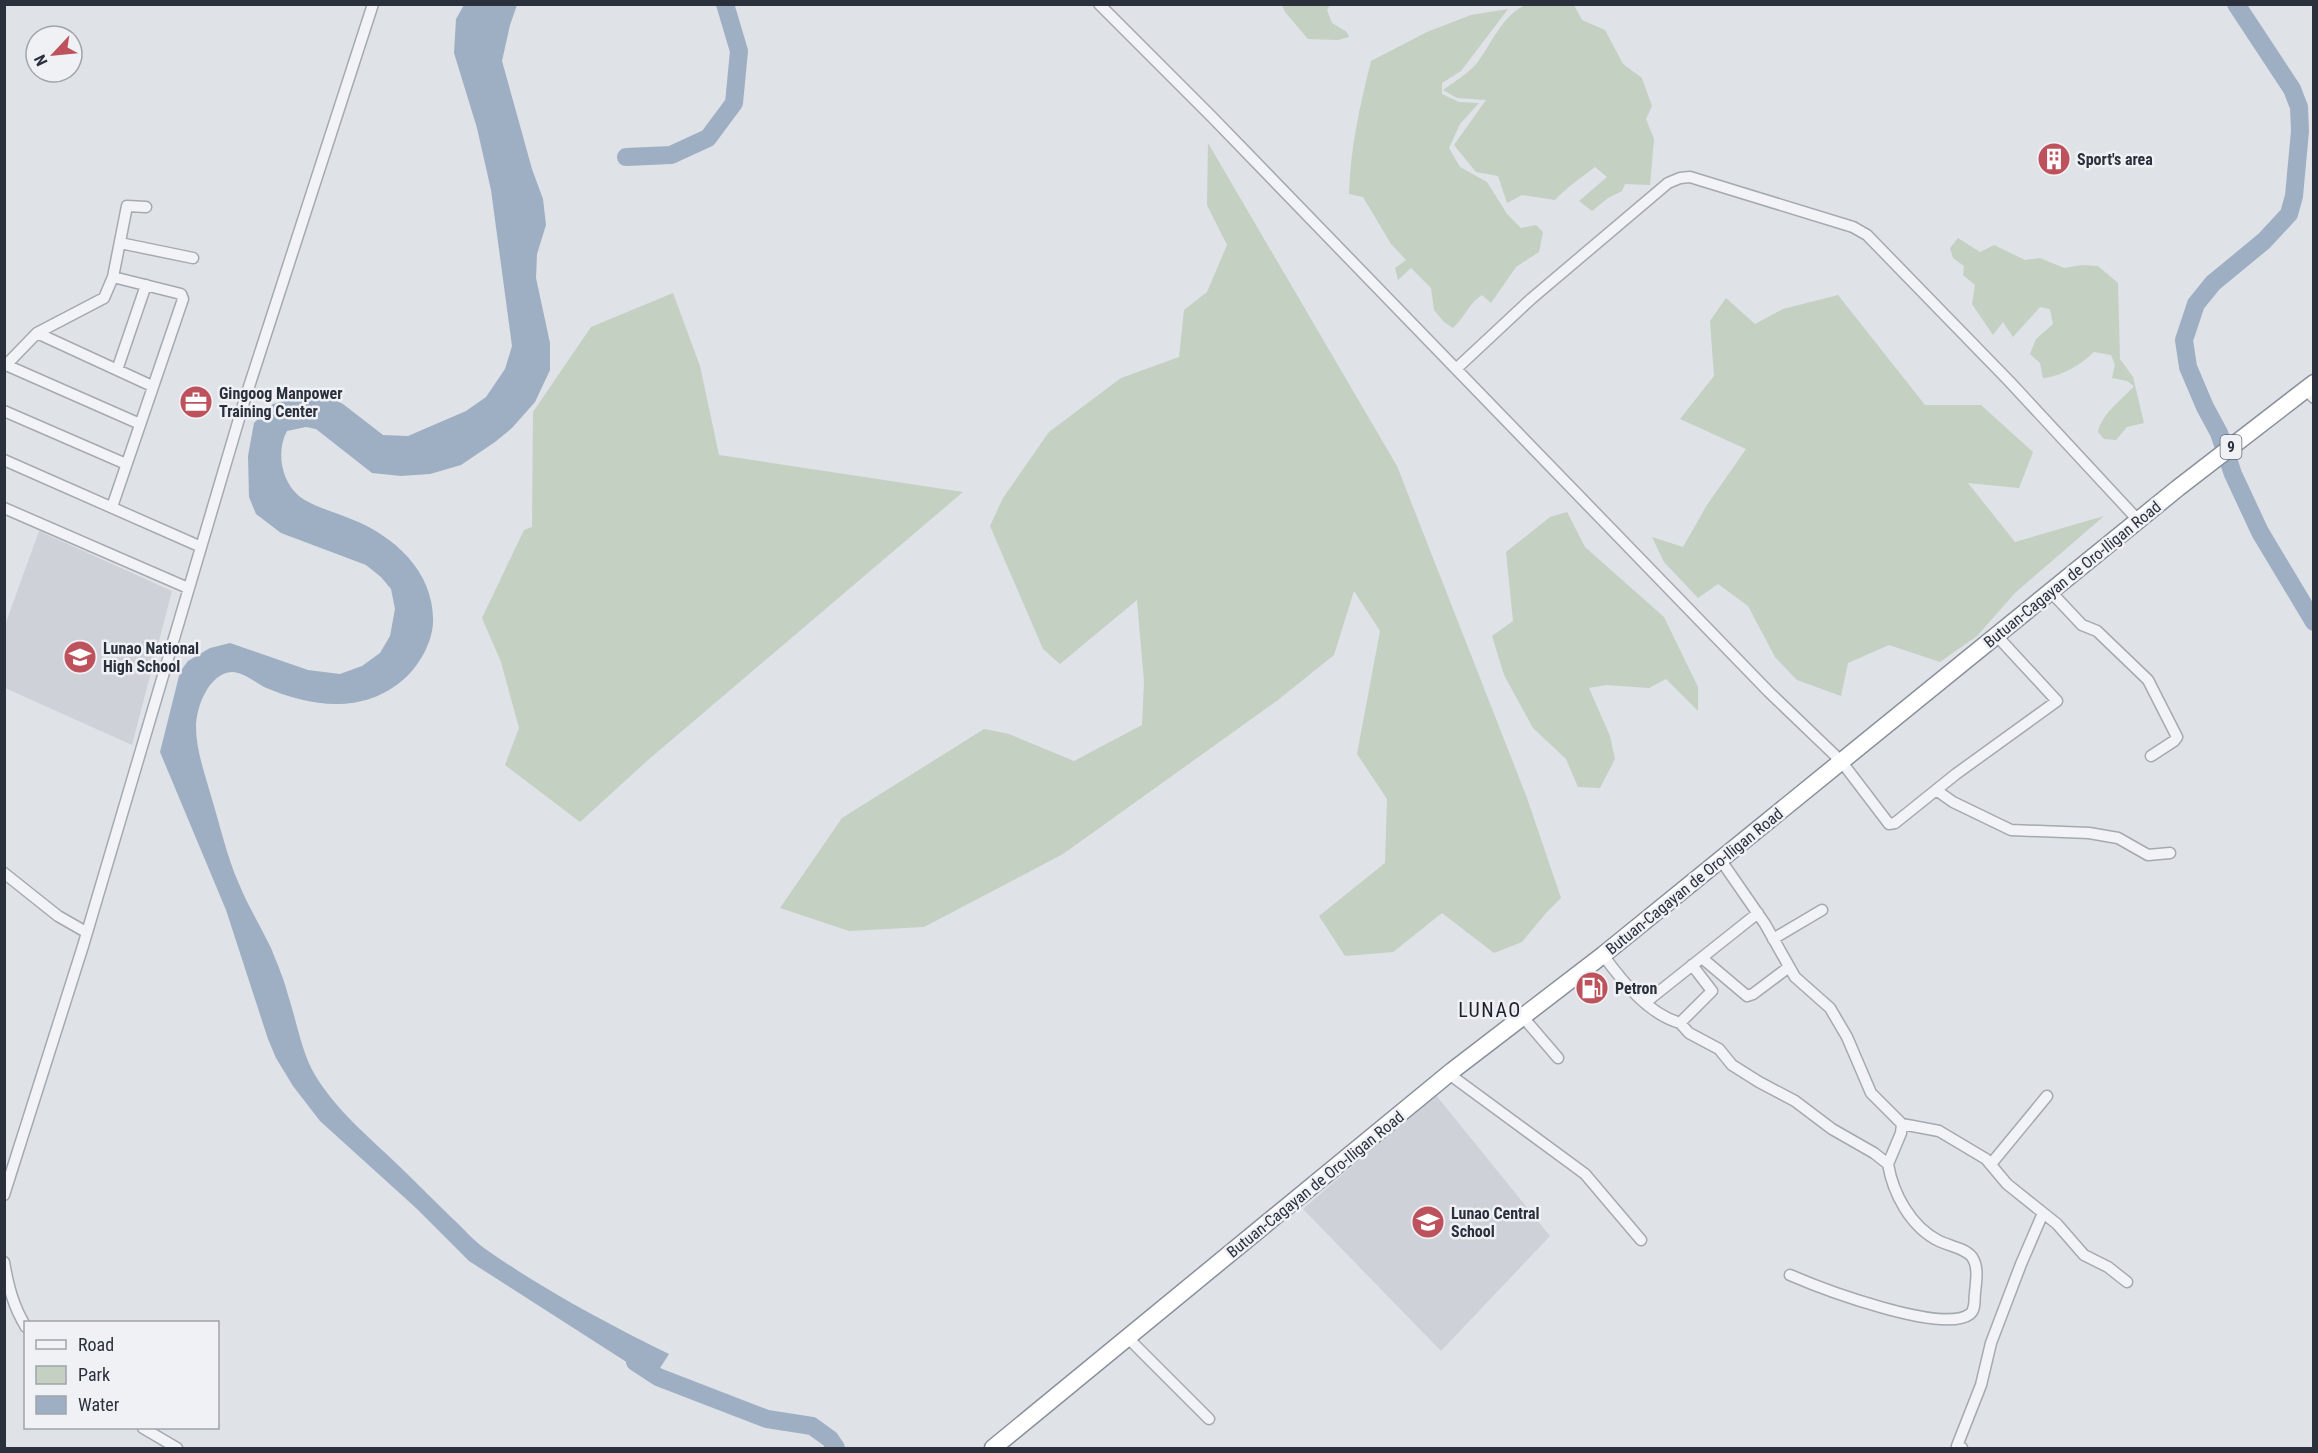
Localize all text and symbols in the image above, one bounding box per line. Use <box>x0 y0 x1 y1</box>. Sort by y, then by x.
north arrow <box>24 24 84 84</box>
text: N <box>30 52 52 69</box>
building icon: Sport's area <box>2036 141 2072 177</box>
place label: Sport's area <box>2077 150 2153 169</box>
office icon: Gingoog Manpower Training Center <box>178 384 214 420</box>
place label: Gingoog Manpower Training Center <box>219 384 343 421</box>
road number: 9 <box>2220 435 2242 459</box>
street label: Butuan-Cagayan de Oro-Iligan Road <box>1980 497 2165 652</box>
school or university icon: Lunao National High School <box>62 639 98 675</box>
place label: Lunao National High School <box>103 639 199 676</box>
street label: Butuan-Cagayan de Oro-Iligan Road <box>1602 804 1787 959</box>
fuel station icon: Petron <box>1574 970 1610 1006</box>
place label: Petron <box>1615 979 1658 998</box>
district label: LUNAO <box>1458 998 1522 1022</box>
street label: Butuan-Cagayan de Oro-Iligan Road <box>1223 1107 1408 1262</box>
school or university icon: Lunao Central School <box>1410 1204 1446 1240</box>
place label: Lunao Central School <box>1451 1204 1540 1241</box>
legend <box>24 1321 219 1429</box>
text: Road <box>78 1334 114 1355</box>
text: Park <box>78 1364 110 1385</box>
text: Water <box>78 1394 120 1415</box>

